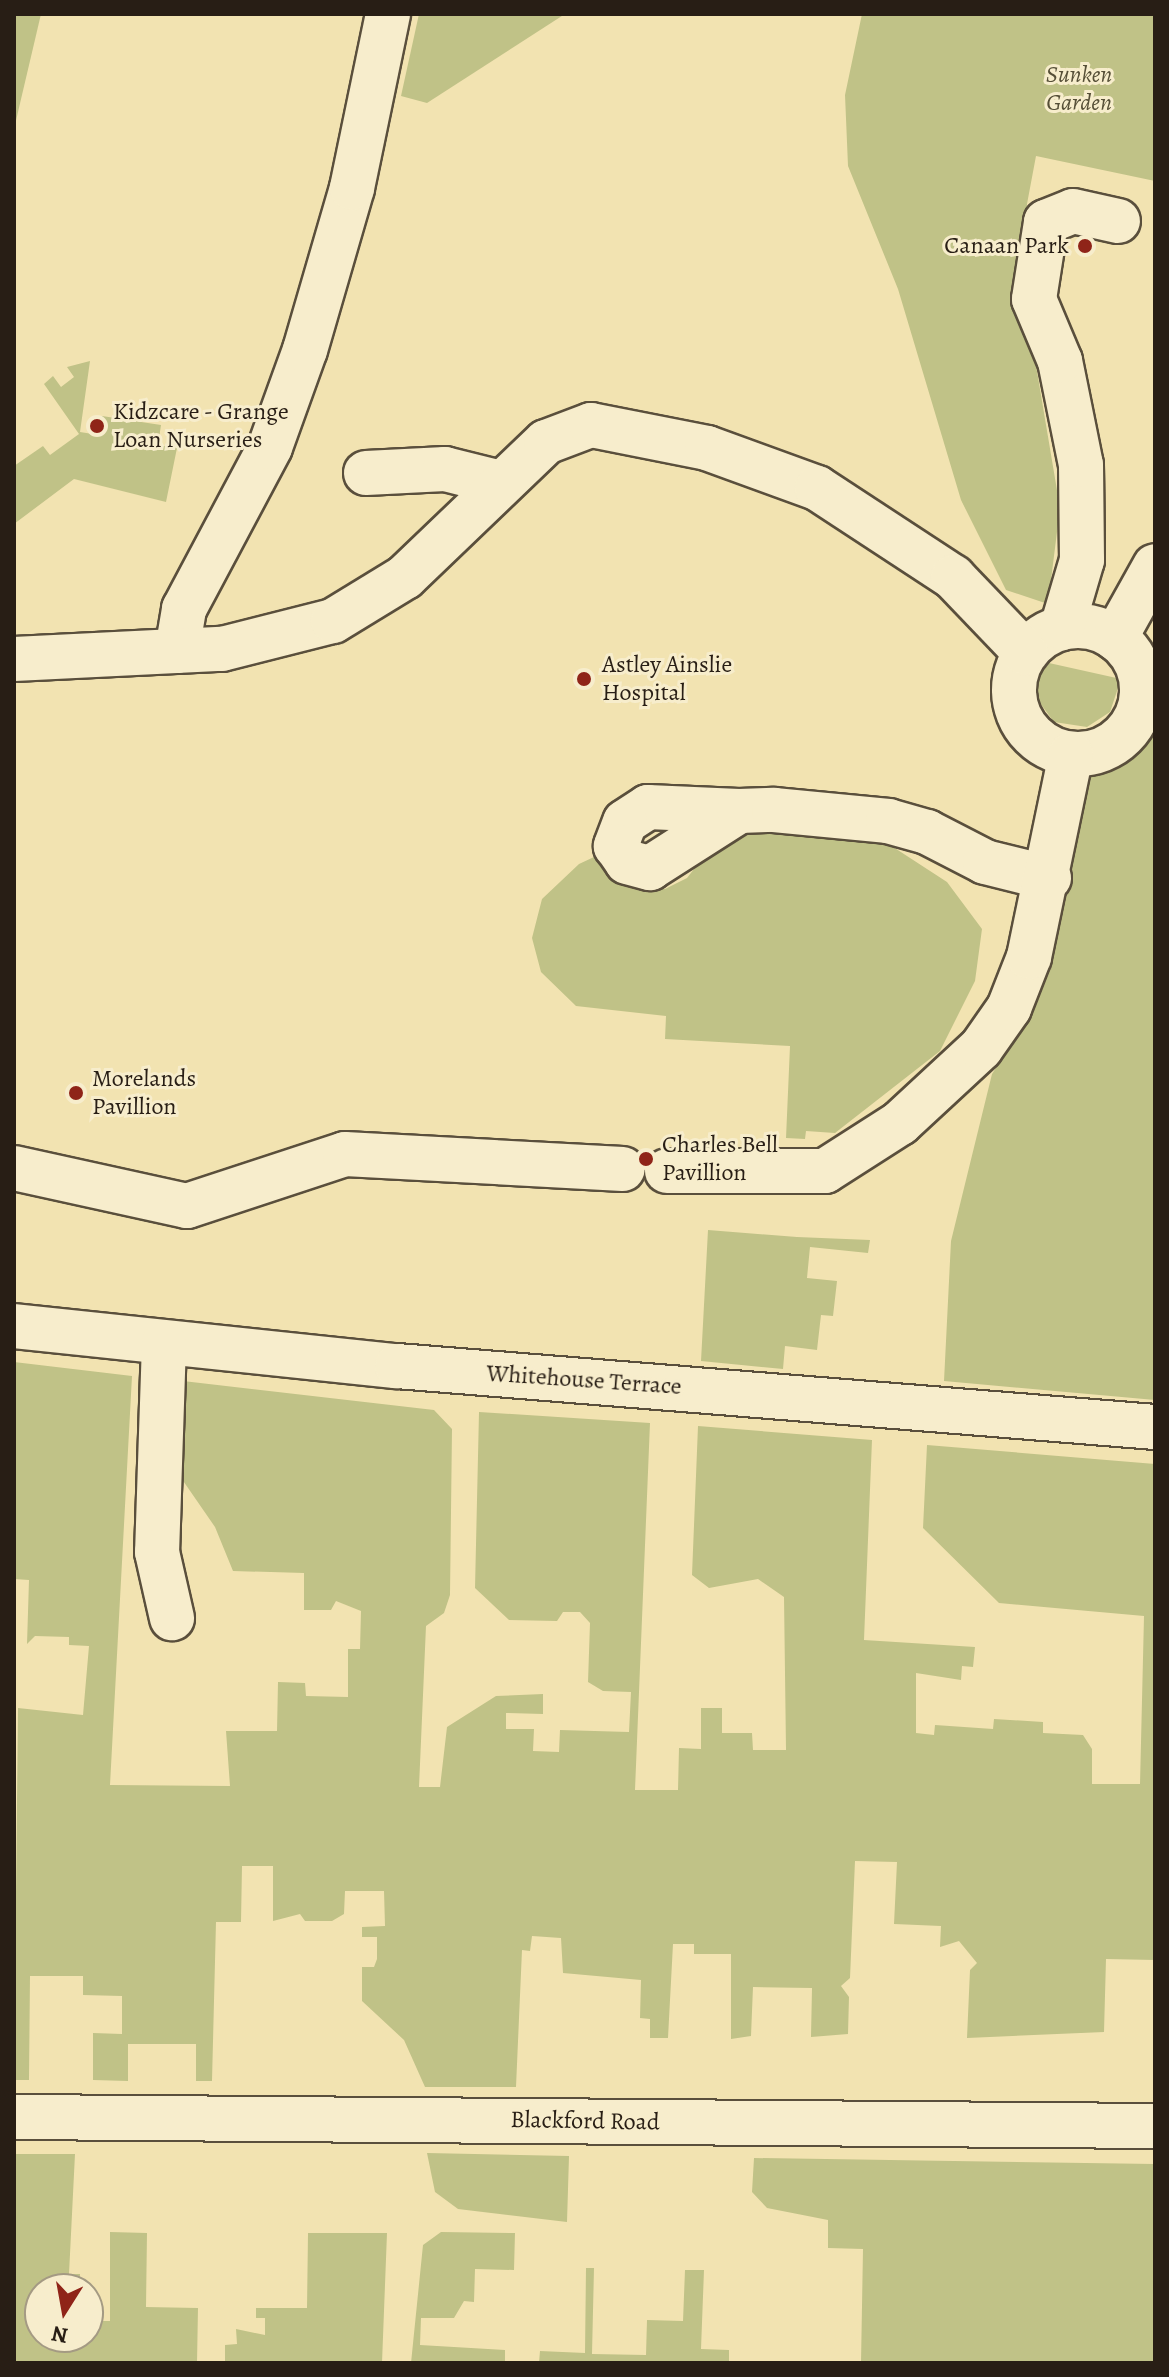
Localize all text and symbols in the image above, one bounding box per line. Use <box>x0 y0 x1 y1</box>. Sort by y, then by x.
park label: Sunken Garden <box>1046 61 1112 117</box>
place label: Canaan Park <box>944 232 1069 260</box>
marker: Canaan Park <box>1076 237 1094 255</box>
place label: Kidzcare - Grange Loan Nurseries <box>113 398 290 454</box>
marker: Kidzcare - Grange Loan Nurseries <box>88 417 106 435</box>
place label: Astley Ainslie Hospital <box>602 651 732 707</box>
marker: Astley Ainslie Hospital <box>573 668 595 690</box>
place label: Morelands Pavillion <box>92 1065 196 1121</box>
marker: Morelands Pavillion <box>67 1084 85 1102</box>
place label: Charles Bell Pavillion <box>662 1131 778 1187</box>
marker: Charles Bell Pavillion <box>637 1150 655 1168</box>
street label: Whitehouse Terrace <box>485 1359 683 1401</box>
street label: Blackford Road <box>510 2105 660 2137</box>
north arrow <box>24 2273 104 2353</box>
text: N <box>49 2318 71 2351</box>

